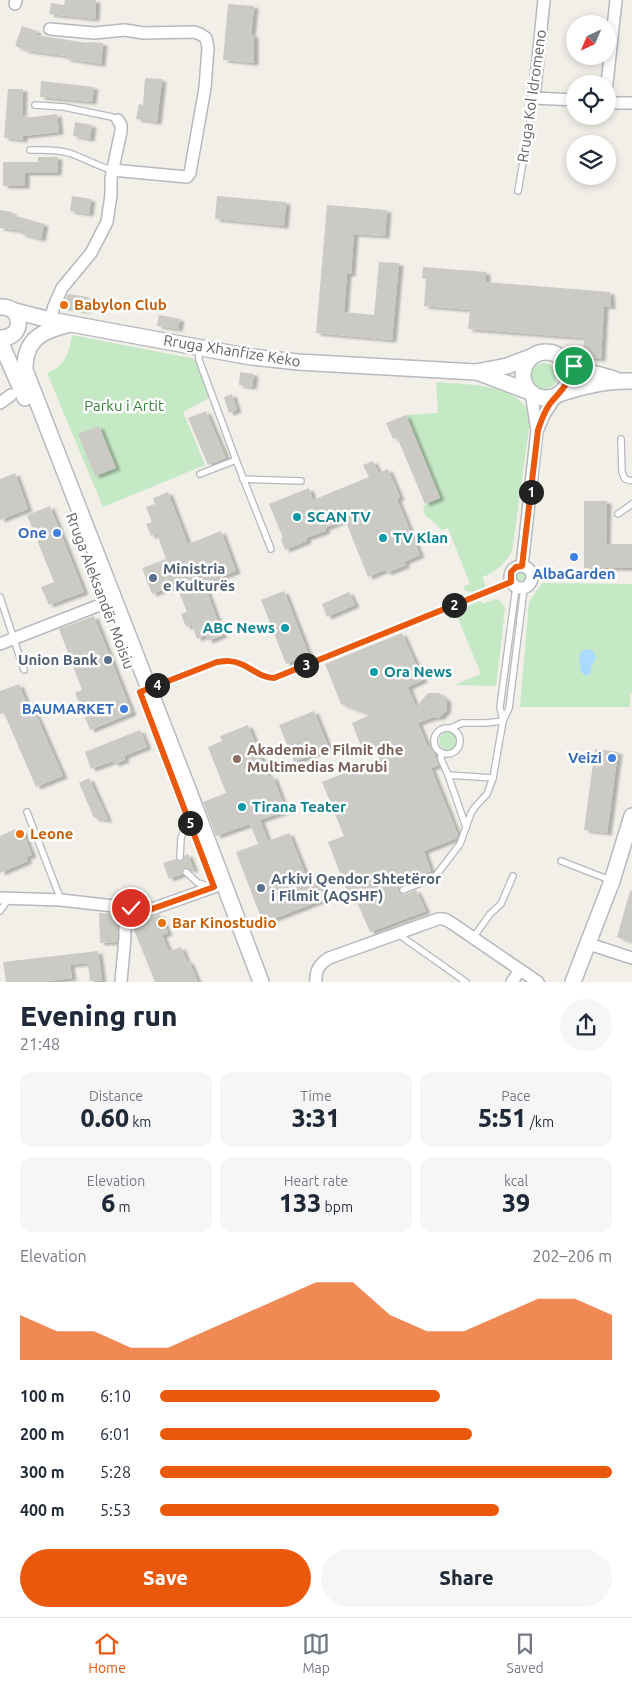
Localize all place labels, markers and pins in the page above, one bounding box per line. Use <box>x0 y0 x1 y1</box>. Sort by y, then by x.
place label: Babylon Club <box>74 296 167 313</box>
marker: Babylon Club <box>58 299 70 311</box>
pin <box>553 345 595 387</box>
pin: 1 <box>518 480 544 504</box>
place label: SCAN TV <box>307 508 371 525</box>
marker: SCAN TV <box>291 511 303 523</box>
place label: One <box>18 524 47 541</box>
marker: One <box>51 527 63 539</box>
place label: TV Klan <box>393 529 448 546</box>
marker: TV Klan <box>377 532 389 544</box>
marker: AlbaGarden <box>568 551 580 563</box>
place label: Ministria e Kulturës <box>163 560 235 594</box>
place label: AlbaGarden <box>532 565 616 582</box>
marker: Ministria e Kulturës <box>147 572 159 584</box>
pin: 2 <box>442 592 466 618</box>
place label: ABC News <box>203 619 275 636</box>
marker: ABC News <box>279 622 291 634</box>
place label: Union Bank <box>18 651 99 668</box>
pin: 3 <box>294 652 318 678</box>
marker: Union Bank <box>102 654 114 666</box>
place label: Ora News <box>384 663 452 680</box>
marker: Ora News <box>368 666 380 678</box>
pin: 4 <box>144 672 170 698</box>
place label: BAUMARKET <box>22 700 114 717</box>
marker: BAUMARKET <box>118 703 130 715</box>
place label: Akademia e Filmit dhe Multimedias Marubi <box>247 741 403 775</box>
place label: Veizi <box>568 749 602 766</box>
marker: Veizi <box>606 752 618 764</box>
marker: Akademia e Filmit dhe Multimedias Marubi <box>231 753 243 765</box>
place label: Tirana Teater <box>252 798 347 815</box>
marker: Tirana Teater <box>236 801 248 813</box>
pin: 5 <box>178 810 202 836</box>
place label: Leone <box>30 825 73 842</box>
marker: Leone <box>14 828 26 840</box>
place label: Arkivi Qendor Shtetëror i Filmit (AQSHF) <box>271 870 442 904</box>
marker: Arkivi Qendor Shtetëror i Filmit (AQSHF) <box>255 882 267 894</box>
pin <box>110 887 152 929</box>
place label: Bar Kinostudio <box>172 914 276 931</box>
marker: Bar Kinostudio <box>156 917 168 929</box>

